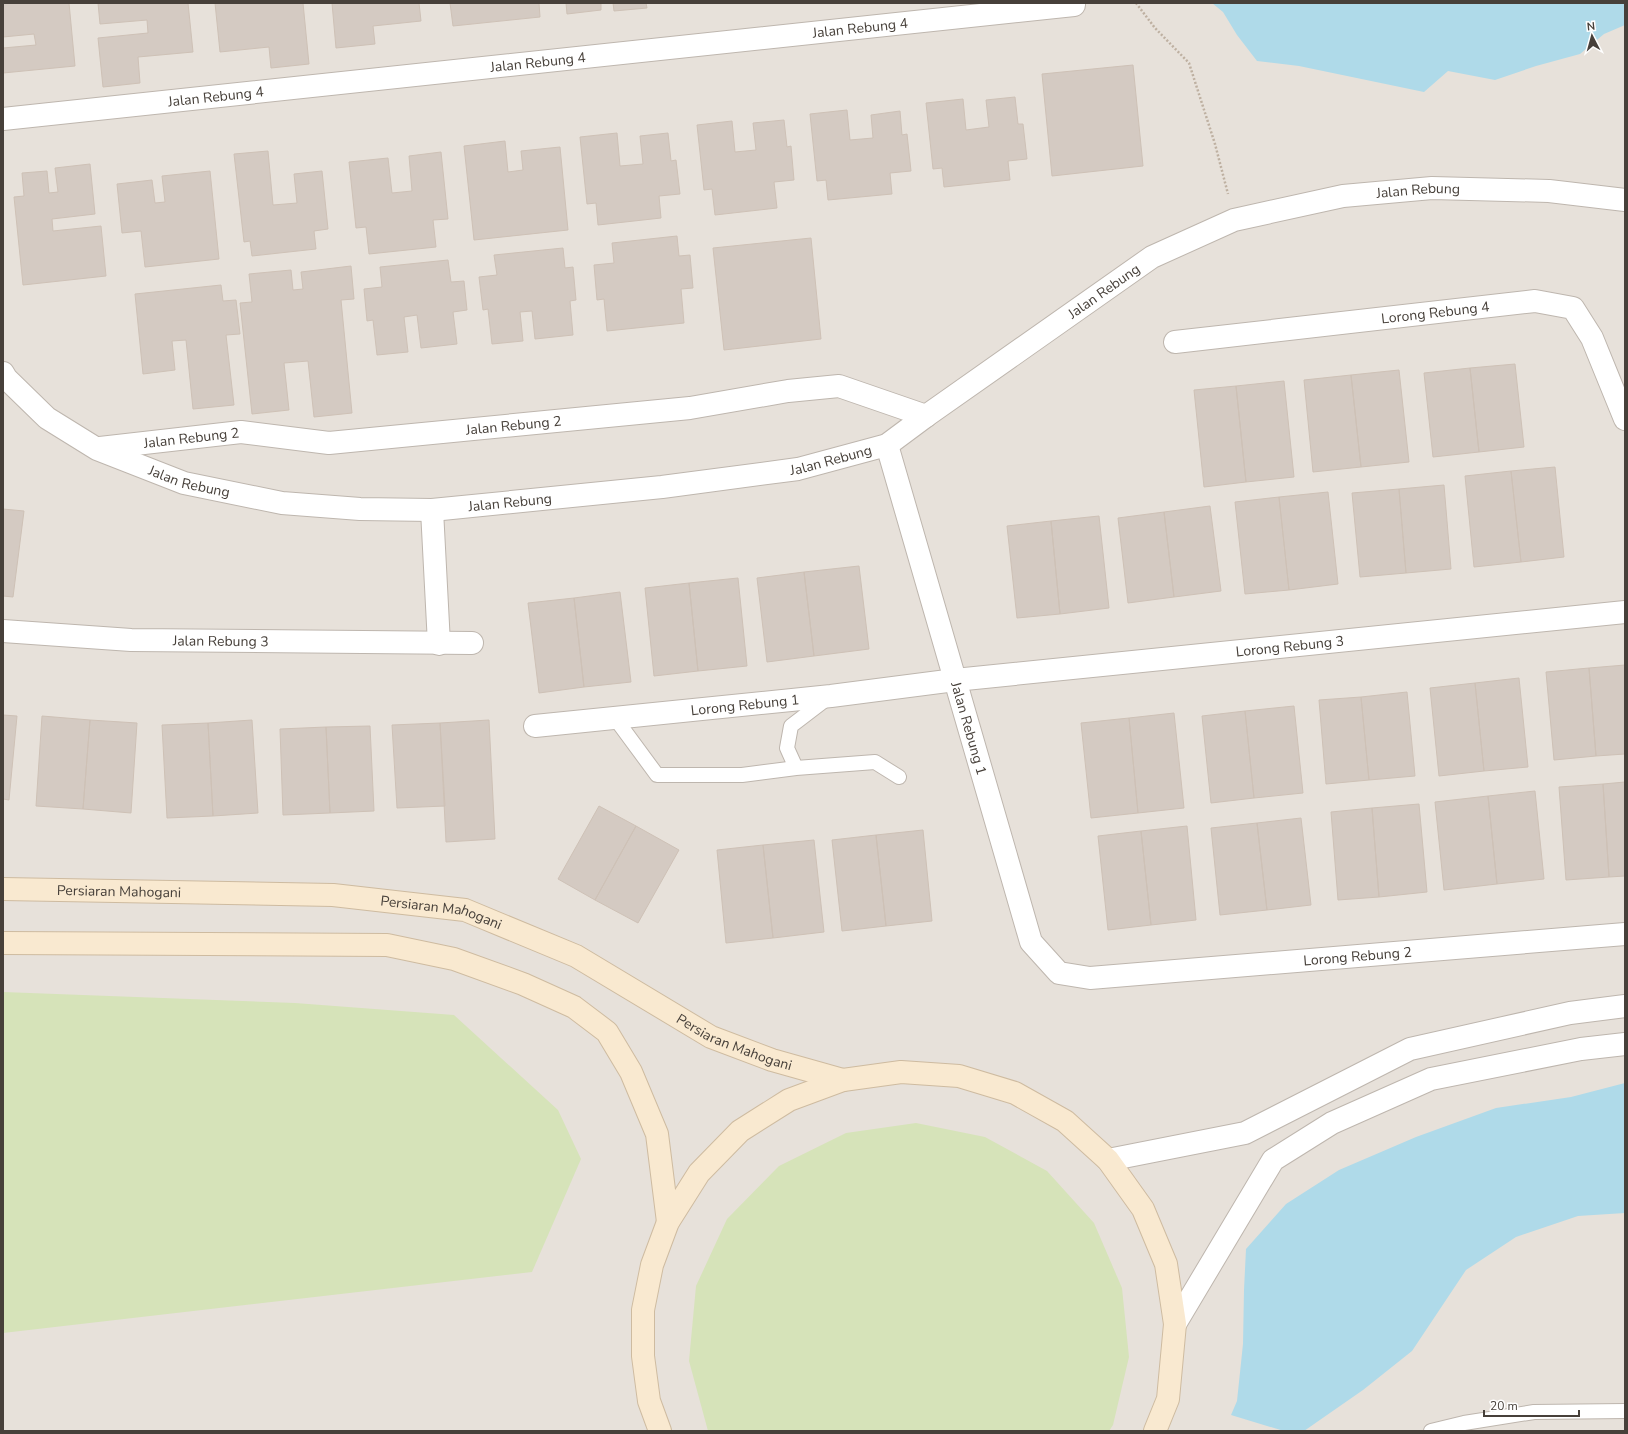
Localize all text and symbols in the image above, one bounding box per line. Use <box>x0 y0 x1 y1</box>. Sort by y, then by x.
street label: Jalan Rebung 4 <box>810 14 909 43</box>
north arrow <box>1572 16 1612 56</box>
text: N <box>1586 19 1596 34</box>
street label: Jalan Rebung 4 <box>488 48 587 77</box>
street label: Jalan Rebung 4 <box>166 82 265 111</box>
street label: Jalan Rebung <box>1374 179 1460 203</box>
street label: Jalan Rebung <box>1063 259 1144 324</box>
street label: Lorong Rebung 4 <box>1380 297 1490 328</box>
street label: Jalan Rebung 2 <box>464 412 562 440</box>
street label: Jalan Rebung 2 <box>142 423 240 453</box>
street label: Jalan Rebung <box>788 441 874 480</box>
street label: Jalan Rebung <box>145 461 232 502</box>
street label: Jalan Rebung <box>466 489 553 516</box>
street label: Jalan Rebung 3 <box>172 631 269 651</box>
street label: Lorong Rebung 3 <box>1235 632 1345 661</box>
street label: Jalan Rebung 1 <box>946 679 991 777</box>
street label: Lorong Rebung 1 <box>690 690 800 720</box>
street label: Persiaran Mahogani <box>57 881 181 902</box>
street label: Persiaran Mahogani <box>379 891 505 934</box>
street label: Lorong Rebung 2 <box>1303 943 1412 970</box>
street label: Persiaran Mahogani <box>673 1009 794 1075</box>
scale bar <box>1484 1392 1579 1418</box>
text: 20 m <box>1490 1398 1518 1414</box>

